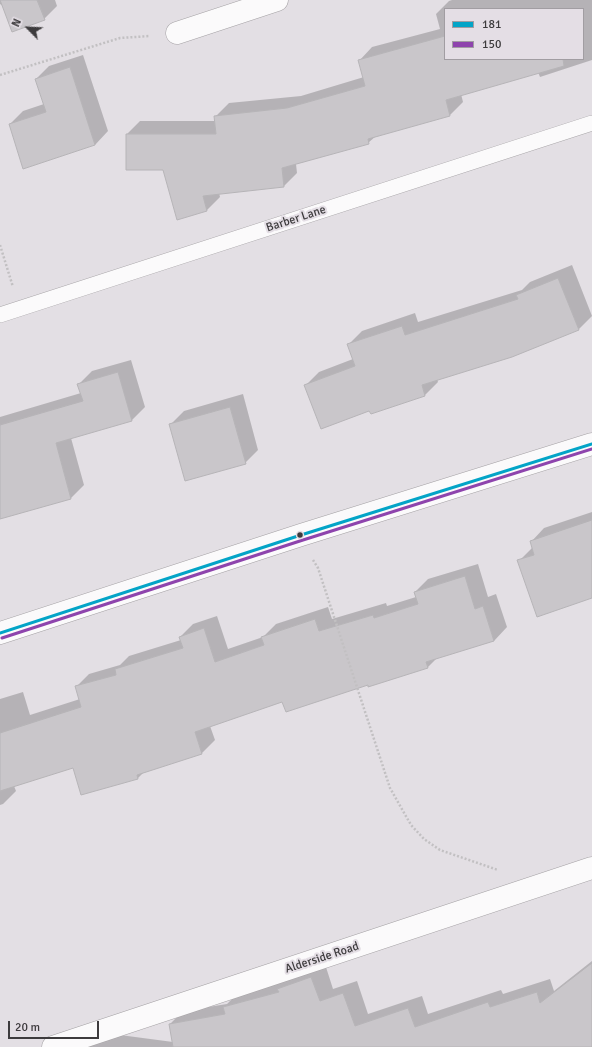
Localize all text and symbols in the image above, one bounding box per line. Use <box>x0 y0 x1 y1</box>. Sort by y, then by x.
north arrow <box>8 8 48 48</box>
legend <box>444 8 584 60</box>
text: N <box>9 17 24 29</box>
text: 181 <box>482 17 501 32</box>
text: 150 <box>482 37 501 52</box>
street label: Barber Lane <box>264 203 328 235</box>
unlabelled marker <box>295 530 305 540</box>
street label: Alderside Road <box>283 939 361 977</box>
scale bar <box>10 1013 101 1039</box>
text: 20 m <box>15 1020 40 1035</box>

